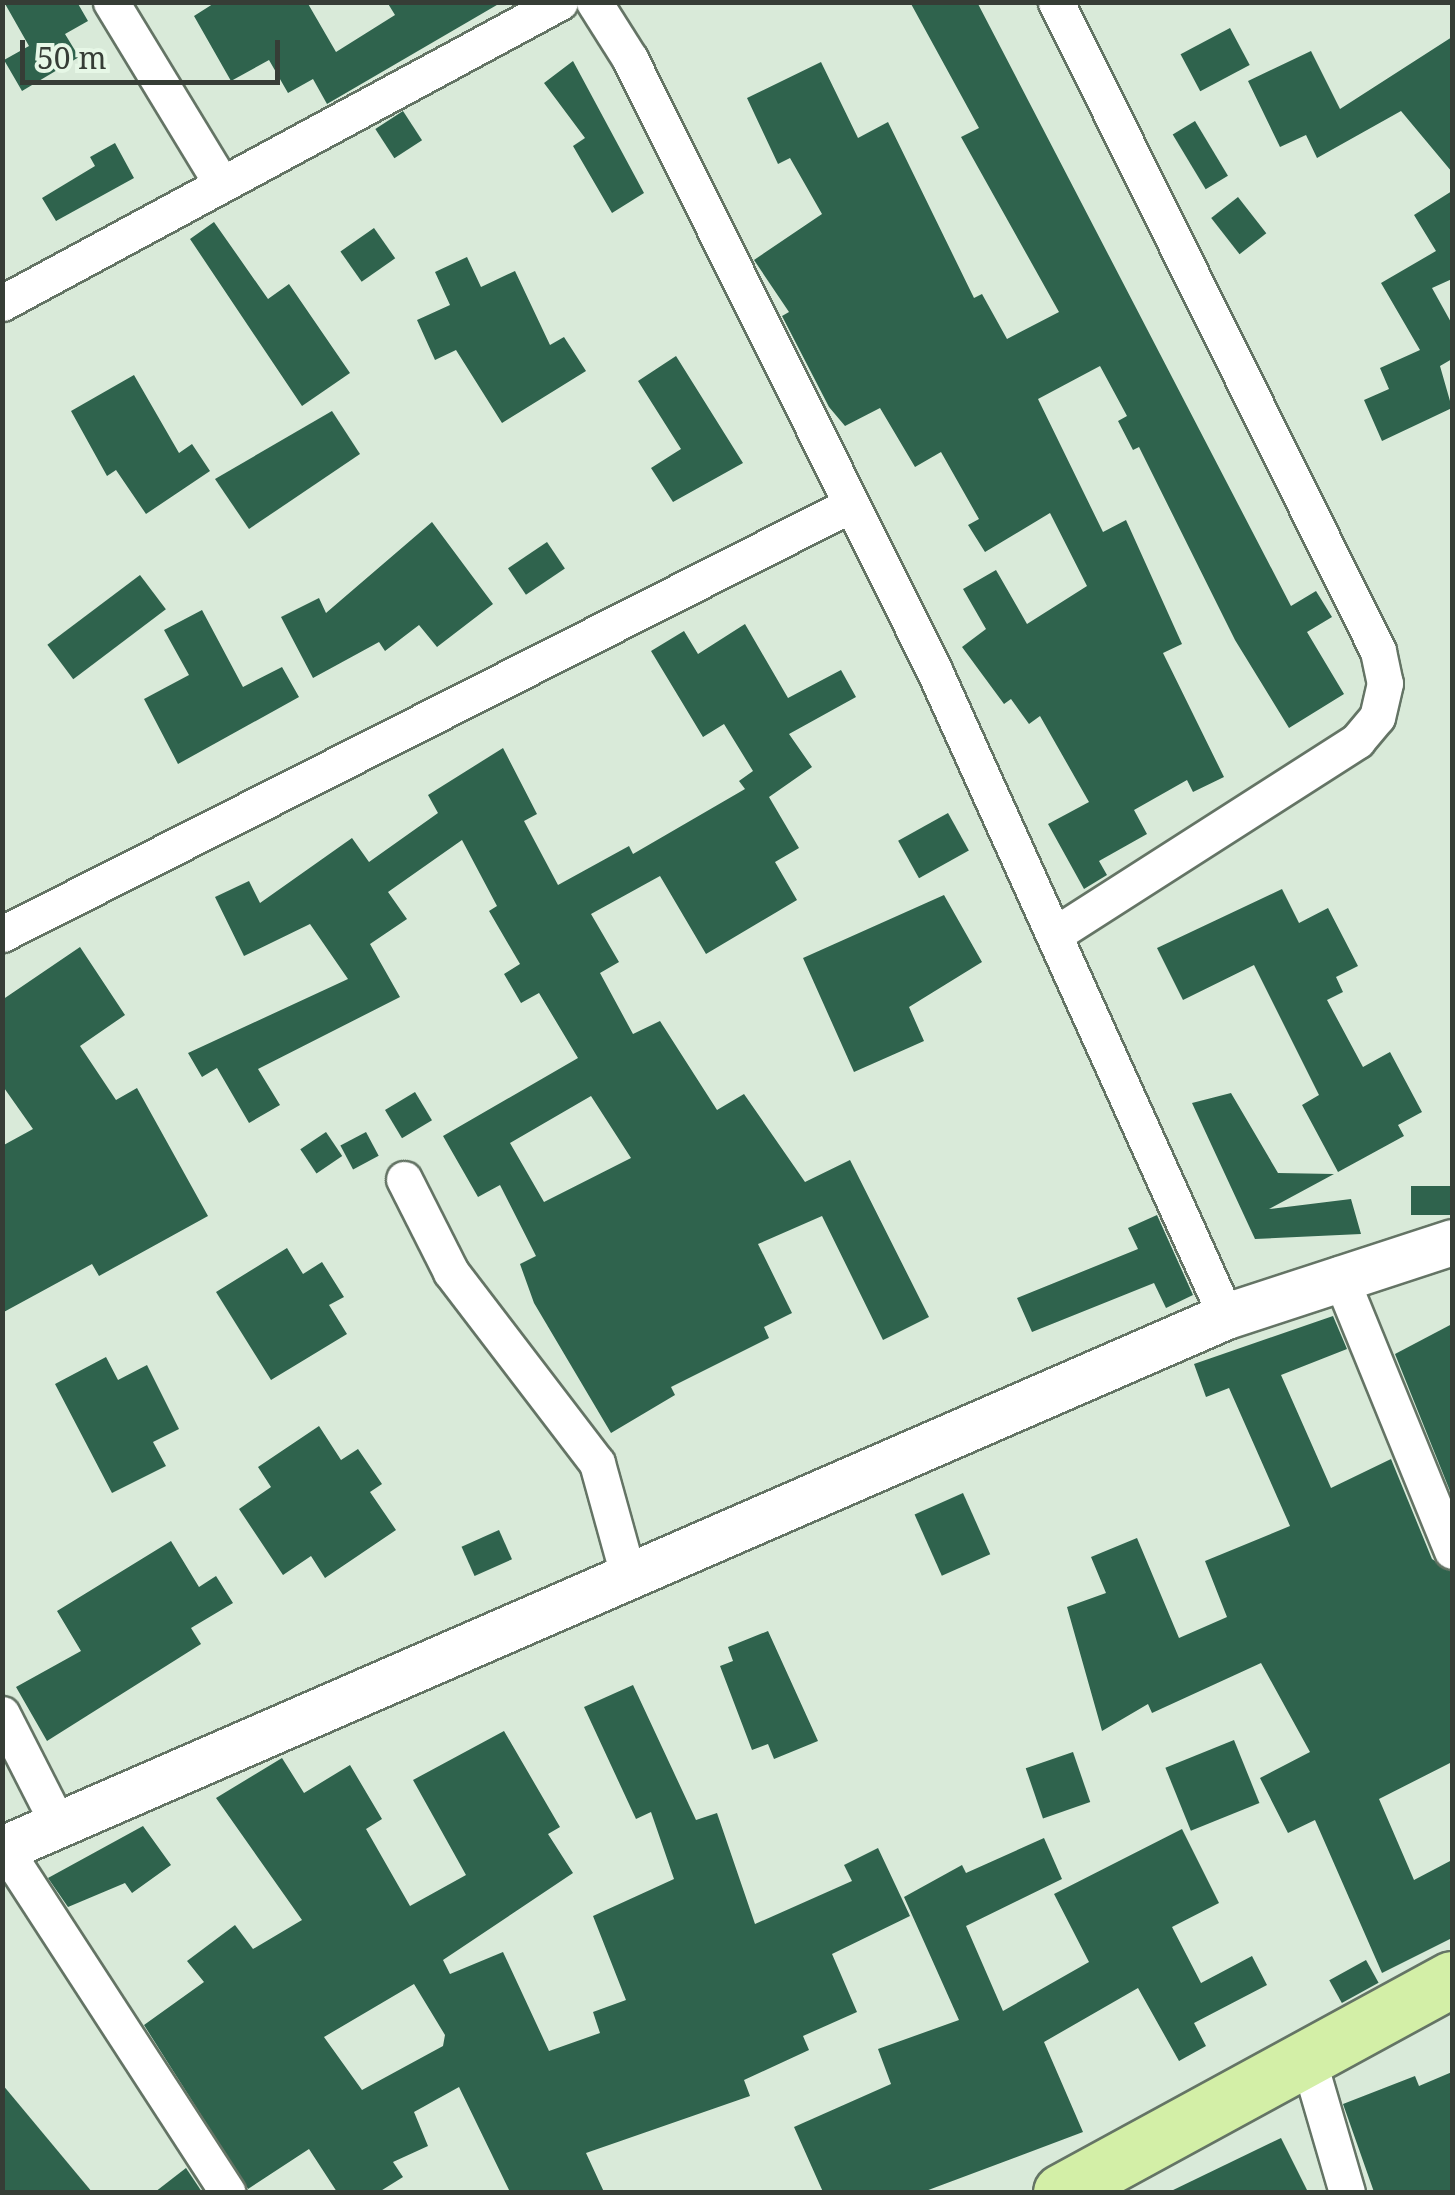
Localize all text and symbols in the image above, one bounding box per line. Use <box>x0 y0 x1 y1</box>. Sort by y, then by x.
scale bar <box>25 20 285 82</box>
text: 50 m <box>37 37 107 78</box>

